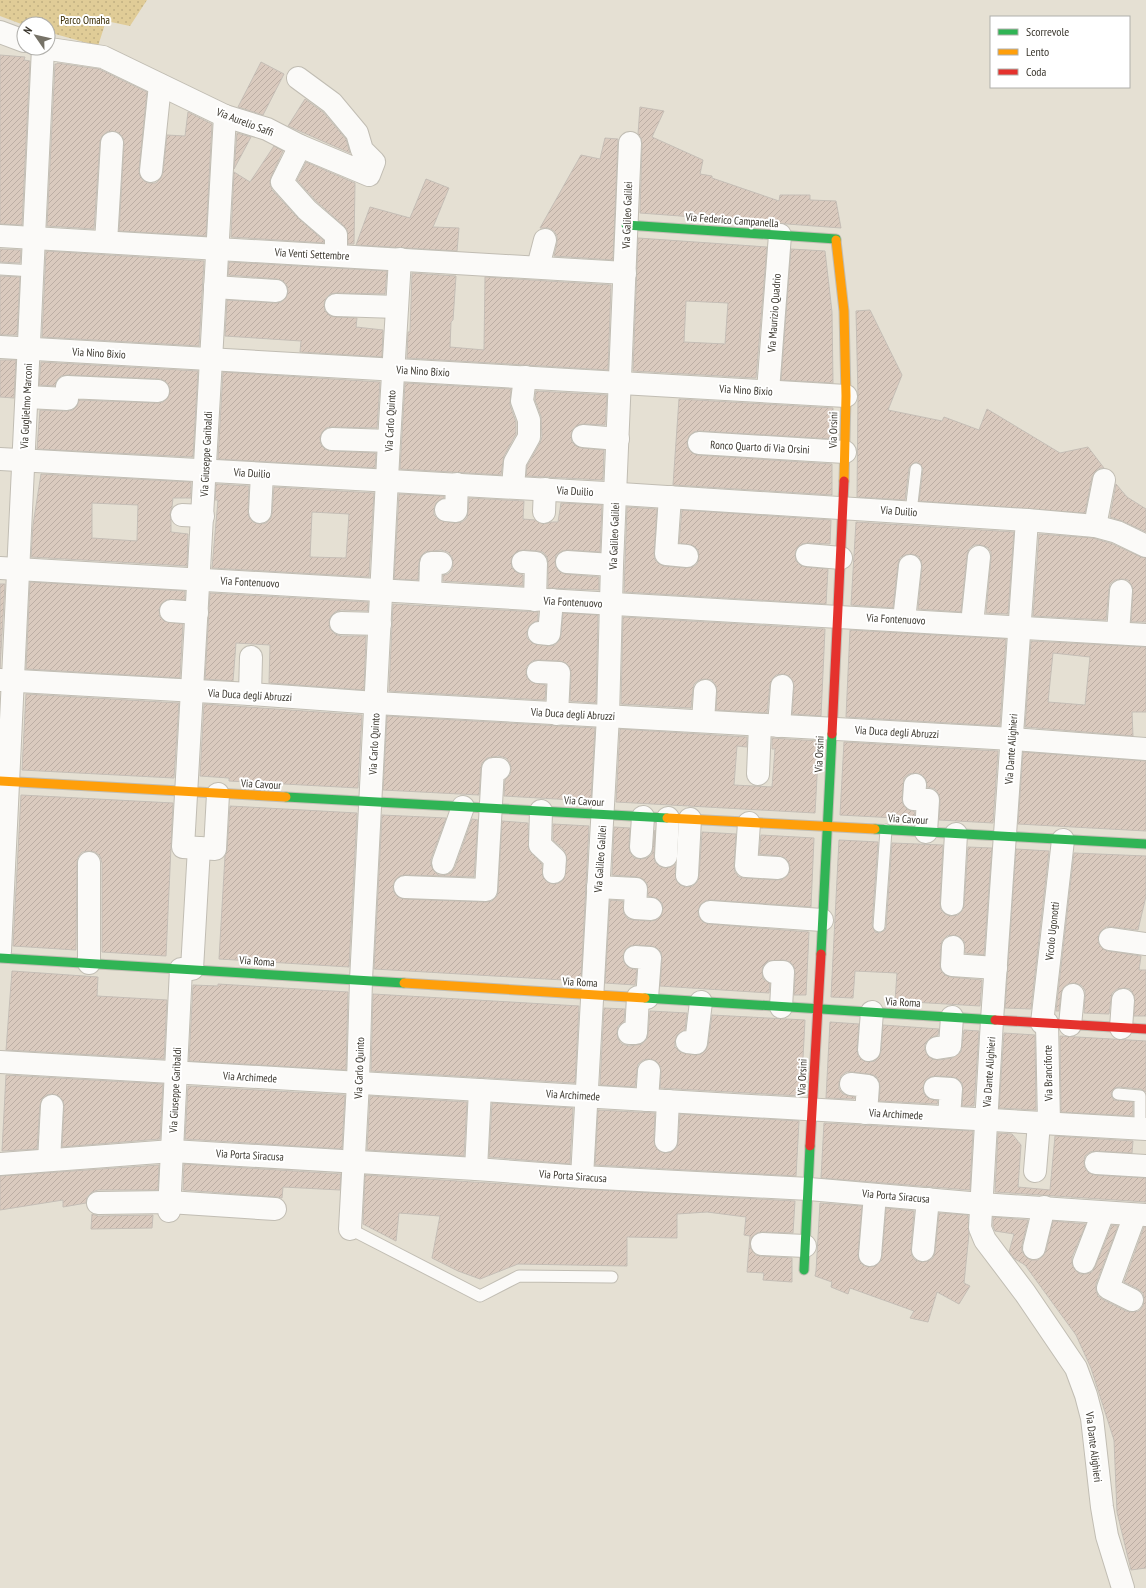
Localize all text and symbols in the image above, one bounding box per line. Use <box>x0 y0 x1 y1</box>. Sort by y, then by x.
park label: Parco Omaha <box>60 13 110 27</box>
north arrow <box>16 16 56 56</box>
legend <box>990 16 1130 88</box>
text: N <box>20 24 35 37</box>
text: Scorrevole <box>1026 24 1069 39</box>
text: Lento <box>1026 44 1049 59</box>
text: Coda <box>1026 64 1047 79</box>
street label: Via Aurelio Saffi <box>213 104 276 139</box>
street label: Via Galileo Galilei <box>619 181 635 250</box>
street label: Via Federico Campanella <box>684 210 779 230</box>
street label: Via Venti Settembre <box>273 245 350 263</box>
street label: Via Maurizio Quadrio <box>764 273 784 354</box>
street label: Via Nino Bixio <box>71 345 126 361</box>
street label: Via Guglielmo Marconi <box>17 363 35 450</box>
street label: Via Nino Bixio <box>395 363 450 379</box>
street label: Via Nino Bixio <box>718 382 773 398</box>
street label: Via Carlo Quinto <box>381 389 399 453</box>
street label: Via Giuseppe Garibaldi <box>197 411 215 498</box>
street label: Via Orsini <box>826 412 840 449</box>
street label: Ronco Quarto di Via Orsini <box>710 437 810 457</box>
street label: Via Duilio <box>232 465 271 481</box>
street label: Via Duilio <box>555 483 594 499</box>
street label: Via Galileo Galilei <box>606 502 622 571</box>
street label: Via Duilio <box>879 503 918 519</box>
street label: Via Fontenuovo <box>219 573 280 591</box>
street label: Via Fontenuovo <box>542 593 603 611</box>
street label: Via Fontenuovo <box>865 610 926 628</box>
street label: Via Duca degli Abruzzi <box>206 686 293 704</box>
street label: Via Duca degli Abruzzi <box>529 705 616 723</box>
street label: Via Carlo Quinto <box>365 712 383 776</box>
street label: Via Dante Alighieri <box>1001 713 1020 786</box>
street label: Via Duca degli Abruzzi <box>853 723 940 741</box>
street label: Via Orsini <box>811 735 827 774</box>
street label: Via Cavour <box>239 776 282 792</box>
street label: Via Cavour <box>562 793 605 809</box>
street label: Via Cavour <box>886 811 929 827</box>
street label: Via Galileo Galilei <box>591 825 609 894</box>
street label: Vicolo Ugonotti <box>1042 901 1062 962</box>
street label: Via Roma <box>238 953 275 969</box>
street label: Via Roma <box>561 974 598 990</box>
street label: Via Roma <box>884 994 921 1010</box>
street label: Via Dante Alighieri <box>979 1036 998 1109</box>
street label: Via Carlo Quinto <box>351 1037 367 1100</box>
street label: Via Branciforte <box>1041 1044 1056 1102</box>
street label: Via Giuseppe Garibaldi <box>166 1047 184 1134</box>
street label: Via Orsini <box>794 1058 810 1097</box>
street label: Via Archimede <box>222 1069 278 1085</box>
street label: Via Archimede <box>545 1087 601 1103</box>
street label: Via Archimede <box>868 1106 924 1122</box>
street label: Via Porta Siracusa <box>215 1146 284 1164</box>
street label: Via Porta Siracusa <box>538 1167 607 1185</box>
street label: Via Porta Siracusa <box>861 1186 930 1206</box>
street label: Via Dante Alighieri <box>1083 1410 1105 1483</box>

